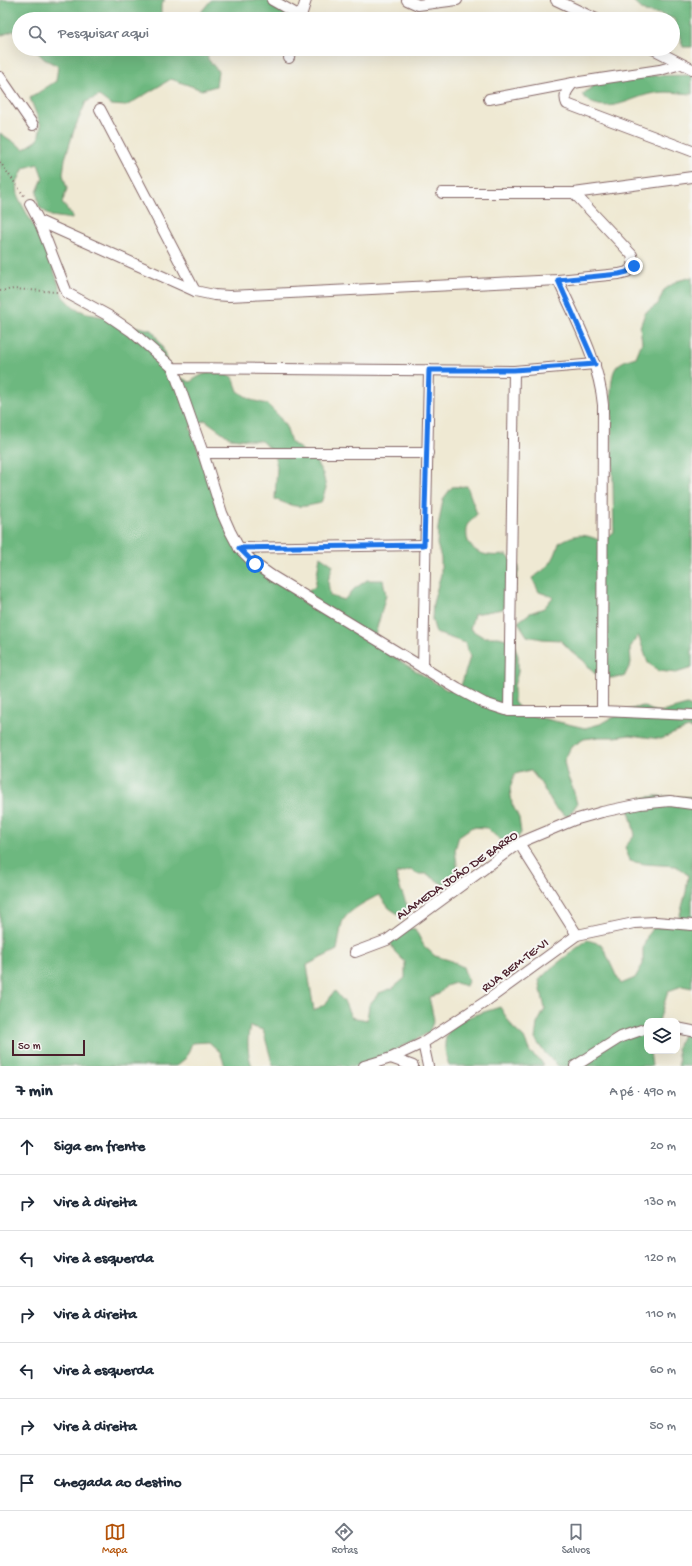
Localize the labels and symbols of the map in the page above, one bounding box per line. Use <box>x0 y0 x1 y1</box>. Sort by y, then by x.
route end <box>625 257 643 275</box>
route start <box>246 555 264 573</box>
street label: ALAMEDA JOÃO DE BARRO <box>393 827 521 924</box>
street label: RUA BEM-TE-VI <box>479 936 552 996</box>
scale bar <box>12 1038 85 1057</box>

